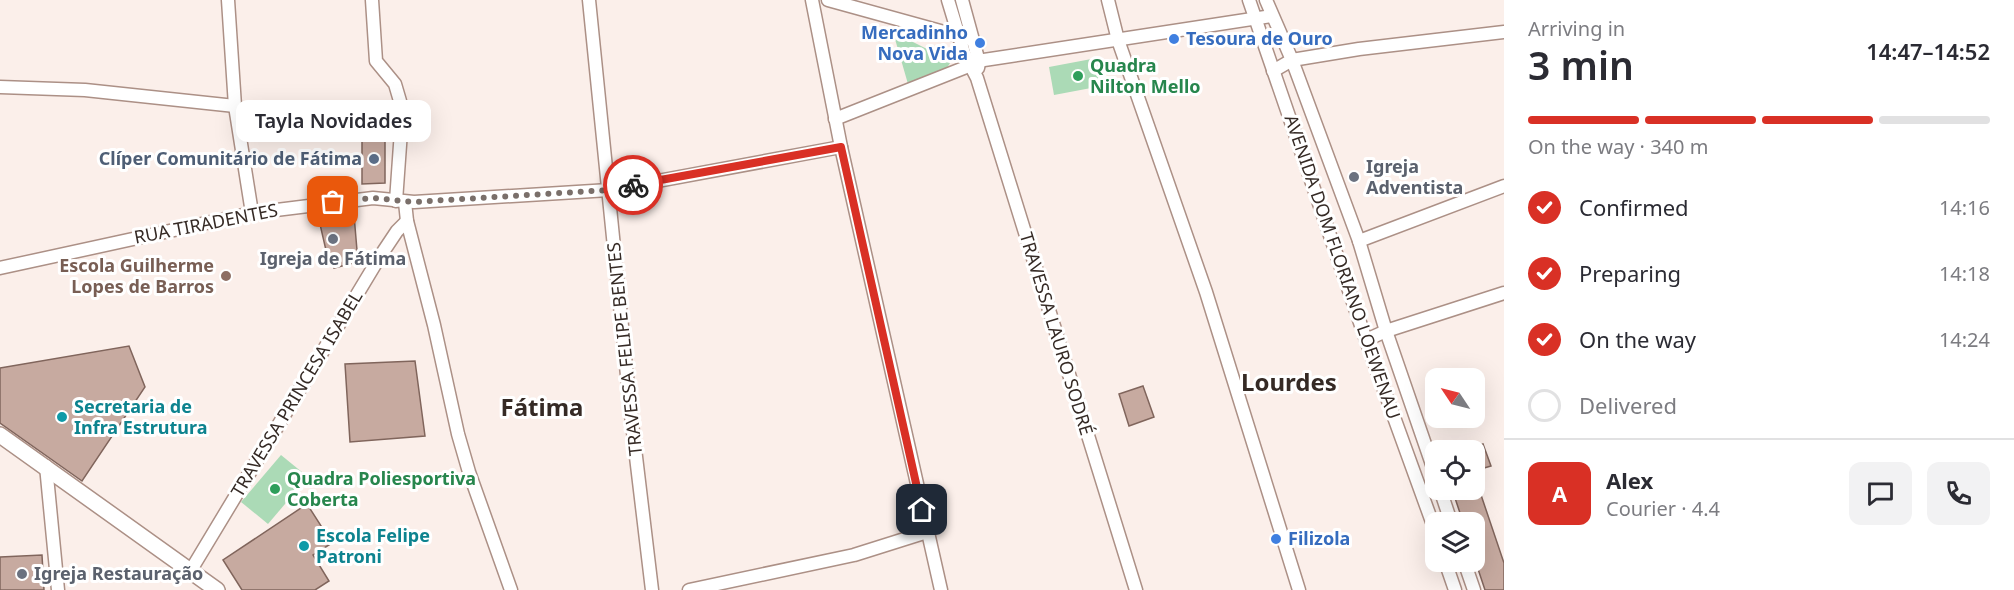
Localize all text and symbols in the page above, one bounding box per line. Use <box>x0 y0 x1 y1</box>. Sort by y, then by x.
text: Arriving in <box>1528 15 1625 42</box>
place label: Mercadinho Nova Vida <box>861 20 968 65</box>
place label: Tesoura de Ouro <box>1186 26 1333 50</box>
marker: Tesoura de Ouro <box>1167 32 1181 46</box>
marker: Mercadinho Nova Vida <box>973 36 987 50</box>
text: 14:47–14:52 <box>1866 36 1990 66</box>
text: 3 min <box>1528 38 1634 91</box>
place label: Quadra Nilton Mello <box>1090 53 1201 98</box>
marker: Quadra Nilton Mello <box>1071 69 1085 83</box>
callout: Tayla Novidades <box>236 100 430 142</box>
text: Tayla Novidades <box>255 107 412 134</box>
street label: AVENIDA DOM FLORIANO LOEWENAU <box>1279 111 1406 422</box>
text: On the way · 340 m <box>1528 133 1708 160</box>
place label: Clíper Comunitário de Fátima <box>99 146 362 170</box>
marker: Clíper Comunitário de Fátima <box>367 152 381 166</box>
place label: Igreja Adventista <box>1366 154 1463 199</box>
courier <box>603 155 663 215</box>
icon: bike <box>617 169 650 202</box>
marker: Igreja Adventista <box>1347 170 1361 184</box>
pin <box>307 176 358 227</box>
icon: bag <box>316 185 349 218</box>
icon: check <box>1528 191 1561 224</box>
text: Confirmed <box>1579 192 1689 222</box>
text: 14:16 <box>1939 194 1990 221</box>
street label: RUA TIRADENTES <box>132 197 280 249</box>
street label: TRAVESSA LAURO SODRÉ <box>1015 229 1099 438</box>
marker: Igreja de Fátima <box>326 232 340 246</box>
street label: TRAVESSA FELIPE BENTES <box>601 241 647 457</box>
place label: Igreja de Fátima <box>260 246 406 270</box>
place label: Escola Guilherme Lopes de Barros <box>59 253 214 298</box>
icon: check <box>1528 257 1561 290</box>
text: Preparing <box>1579 258 1681 288</box>
text: 14:18 <box>1939 260 1990 287</box>
marker: Escola Guilherme Lopes de Barros <box>219 269 233 283</box>
street label: TRAVESSA PRINCESA ISABEL <box>225 286 367 501</box>
icon: check <box>1528 323 1561 356</box>
text: On the way <box>1579 324 1696 354</box>
text: 14:24 <box>1939 326 1990 353</box>
district label: Lourdes <box>1241 365 1337 398</box>
north arrow <box>1425 368 1485 428</box>
map controls <box>1425 368 1485 572</box>
district label: Fátima <box>501 390 583 423</box>
text: Delivered <box>1579 390 1677 420</box>
place label: Secretaria de Infra Estrutura <box>74 394 207 439</box>
marker: Secretaria de Infra Estrutura <box>55 410 69 424</box>
button: locate <box>1425 440 1485 500</box>
button: chat <box>1849 462 1912 525</box>
button: phone <box>1927 462 1990 525</box>
text: Alex <box>1606 465 1653 495</box>
place label: Quadra Poliesportiva Coberta <box>287 466 476 511</box>
text: A <box>1552 478 1567 508</box>
marker: Quadra Poliesportiva Coberta <box>268 482 282 496</box>
pin <box>896 484 947 535</box>
icon: home <box>905 493 938 526</box>
text: Courier · 4.4 <box>1606 495 1720 522</box>
button: layers <box>1425 512 1485 572</box>
place label: Escola Felipe Patroni <box>316 523 430 568</box>
place label: Filizola <box>1288 526 1350 550</box>
marker: Filizola <box>1269 532 1283 546</box>
marker: Escola Felipe Patroni <box>297 539 311 553</box>
place label: Igreja Restauração <box>34 561 203 585</box>
marker: Igreja Restauração <box>15 567 29 581</box>

